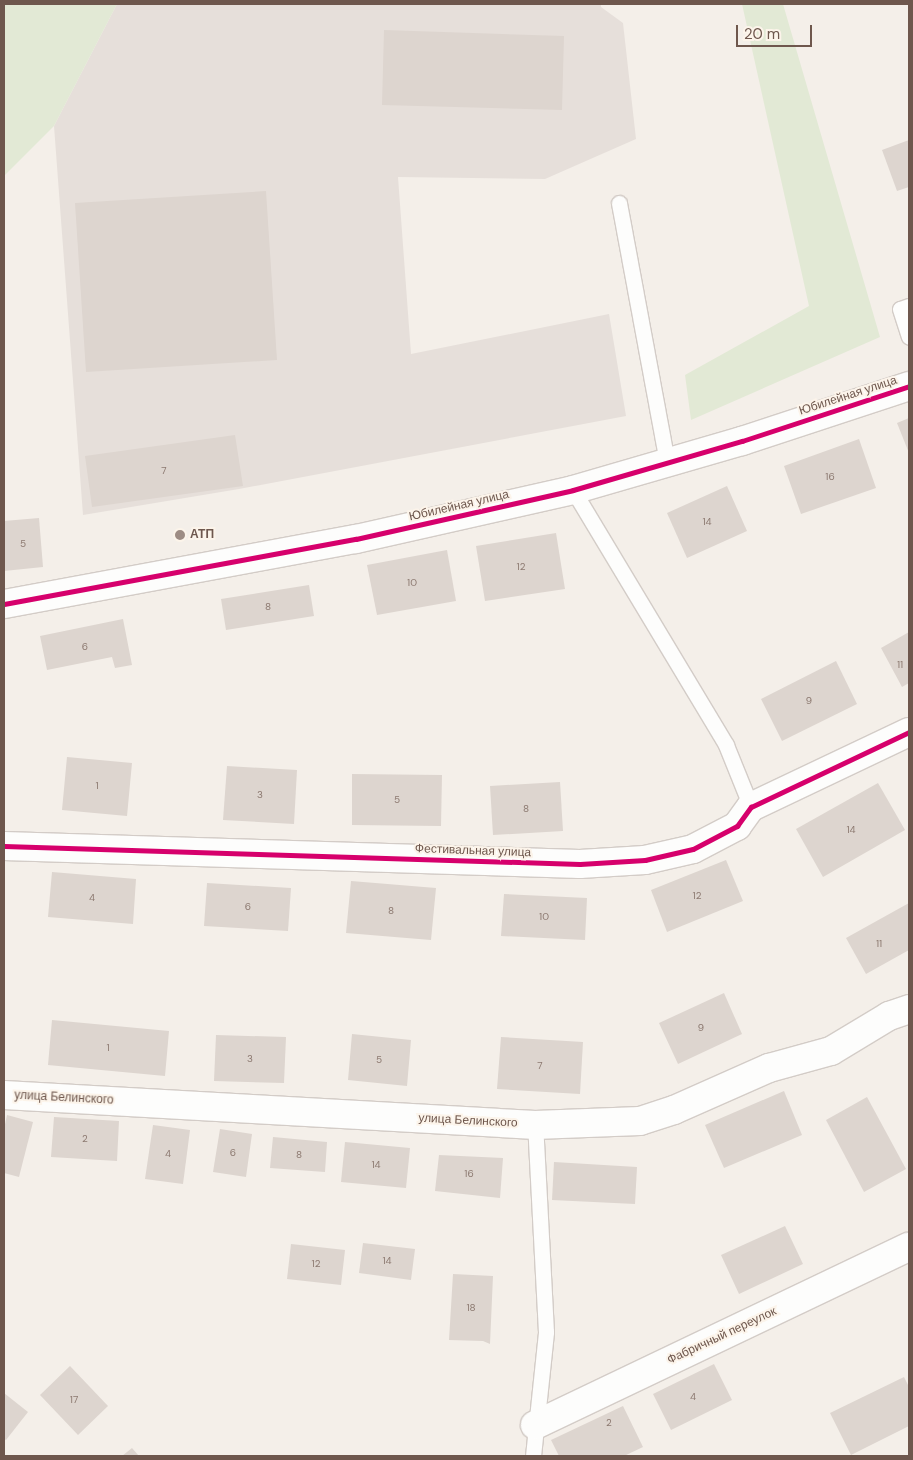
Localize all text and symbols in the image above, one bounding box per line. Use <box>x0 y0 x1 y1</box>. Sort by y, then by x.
scale bar <box>738 15 814 47</box>
text: 20 m <box>744 24 780 44</box>
street label: Юбилейная улица <box>797 373 899 419</box>
house number: 7 <box>161 465 167 477</box>
house number: 16 <box>825 471 835 483</box>
street label: Юбилейная улица <box>408 488 510 524</box>
house number: 14 <box>702 516 712 528</box>
place label: АТП <box>190 528 214 542</box>
marker: АТП <box>174 529 186 541</box>
house number: 5 <box>20 538 26 550</box>
house number: 12 <box>517 561 525 573</box>
house number: 10 <box>407 577 417 589</box>
house number: 8 <box>265 601 271 613</box>
house number: 6 <box>82 641 88 653</box>
house number: 11 <box>897 659 903 671</box>
house number: 9 <box>806 695 812 707</box>
house number: 1 <box>95 780 99 792</box>
house number: 3 <box>257 789 263 801</box>
house number: 5 <box>394 794 400 806</box>
house number: 8 <box>523 803 529 815</box>
house number: 14 <box>846 824 856 836</box>
street label: Фестивальная улица <box>415 842 531 860</box>
house number: 12 <box>693 890 701 902</box>
house number: 4 <box>89 892 95 904</box>
house number: 6 <box>245 901 251 913</box>
house number: 8 <box>388 905 394 917</box>
house number: 10 <box>539 911 549 923</box>
house number: 11 <box>876 938 882 950</box>
house number: 9 <box>698 1022 704 1034</box>
house number: 1 <box>106 1042 110 1054</box>
house number: 3 <box>247 1053 253 1065</box>
house number: 5 <box>376 1054 382 1066</box>
house number: 7 <box>537 1060 543 1072</box>
street label: улица Белинского <box>14 1088 114 1108</box>
street label: улица Белинского <box>418 1111 518 1131</box>
house number: 2 <box>82 1133 88 1145</box>
house number: 6 <box>230 1147 236 1159</box>
house number: 4 <box>165 1148 171 1160</box>
house number: 8 <box>296 1149 302 1161</box>
house number: 14 <box>371 1159 381 1171</box>
house number: 16 <box>464 1168 474 1180</box>
house number: 14 <box>382 1255 392 1267</box>
house number: 12 <box>312 1258 320 1270</box>
house number: 18 <box>466 1302 476 1314</box>
street label: Фабричный переулок <box>665 1304 779 1368</box>
house number: 4 <box>690 1391 696 1403</box>
house number: 17 <box>70 1394 78 1406</box>
house number: 2 <box>606 1417 612 1429</box>

